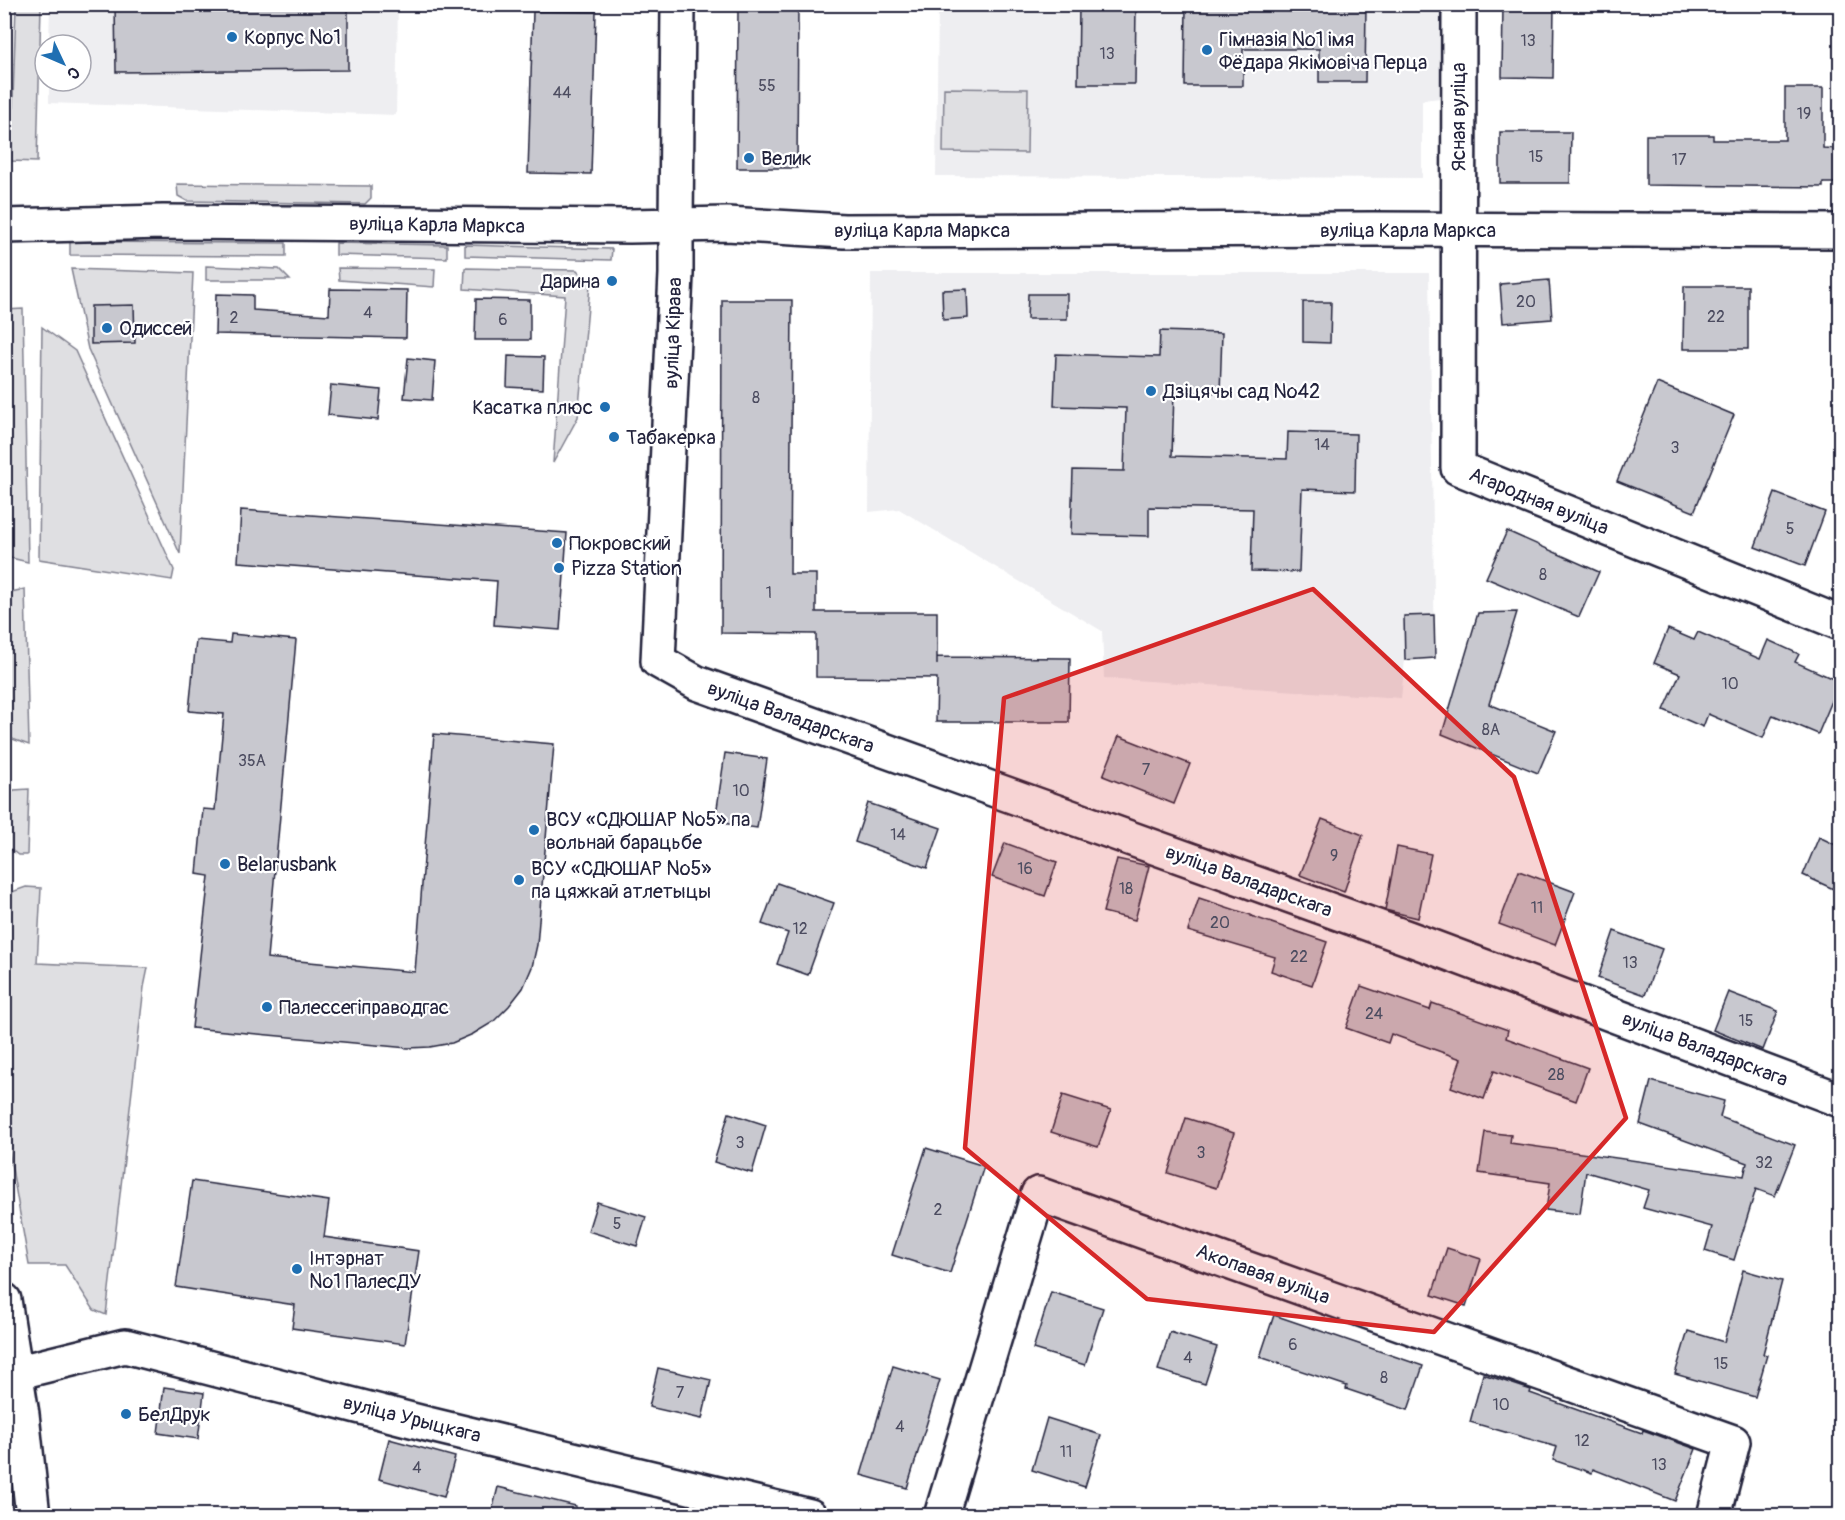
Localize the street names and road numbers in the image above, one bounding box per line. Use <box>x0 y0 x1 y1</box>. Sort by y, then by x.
street label: Ясная вуліца <box>1446 62 1471 172</box>
street label: вуліца Карла Маркса <box>349 211 525 239</box>
street label: вуліца Карла Маркса <box>834 218 1010 243</box>
street label: вуліца Карла Маркса <box>1320 218 1496 243</box>
street label: вуліца Кірава <box>659 277 687 389</box>
street label: Агародная вуліца <box>1465 462 1613 540</box>
street label: вуліца Валадарскага <box>704 675 878 759</box>
street label: вуліца Валадарскага <box>1162 839 1336 923</box>
street label: вуліца Валадарскага <box>1618 1006 1792 1092</box>
street label: Акопавая вуліца <box>1193 1238 1333 1310</box>
street label: вуліца Урыцкага <box>340 1390 484 1448</box>

